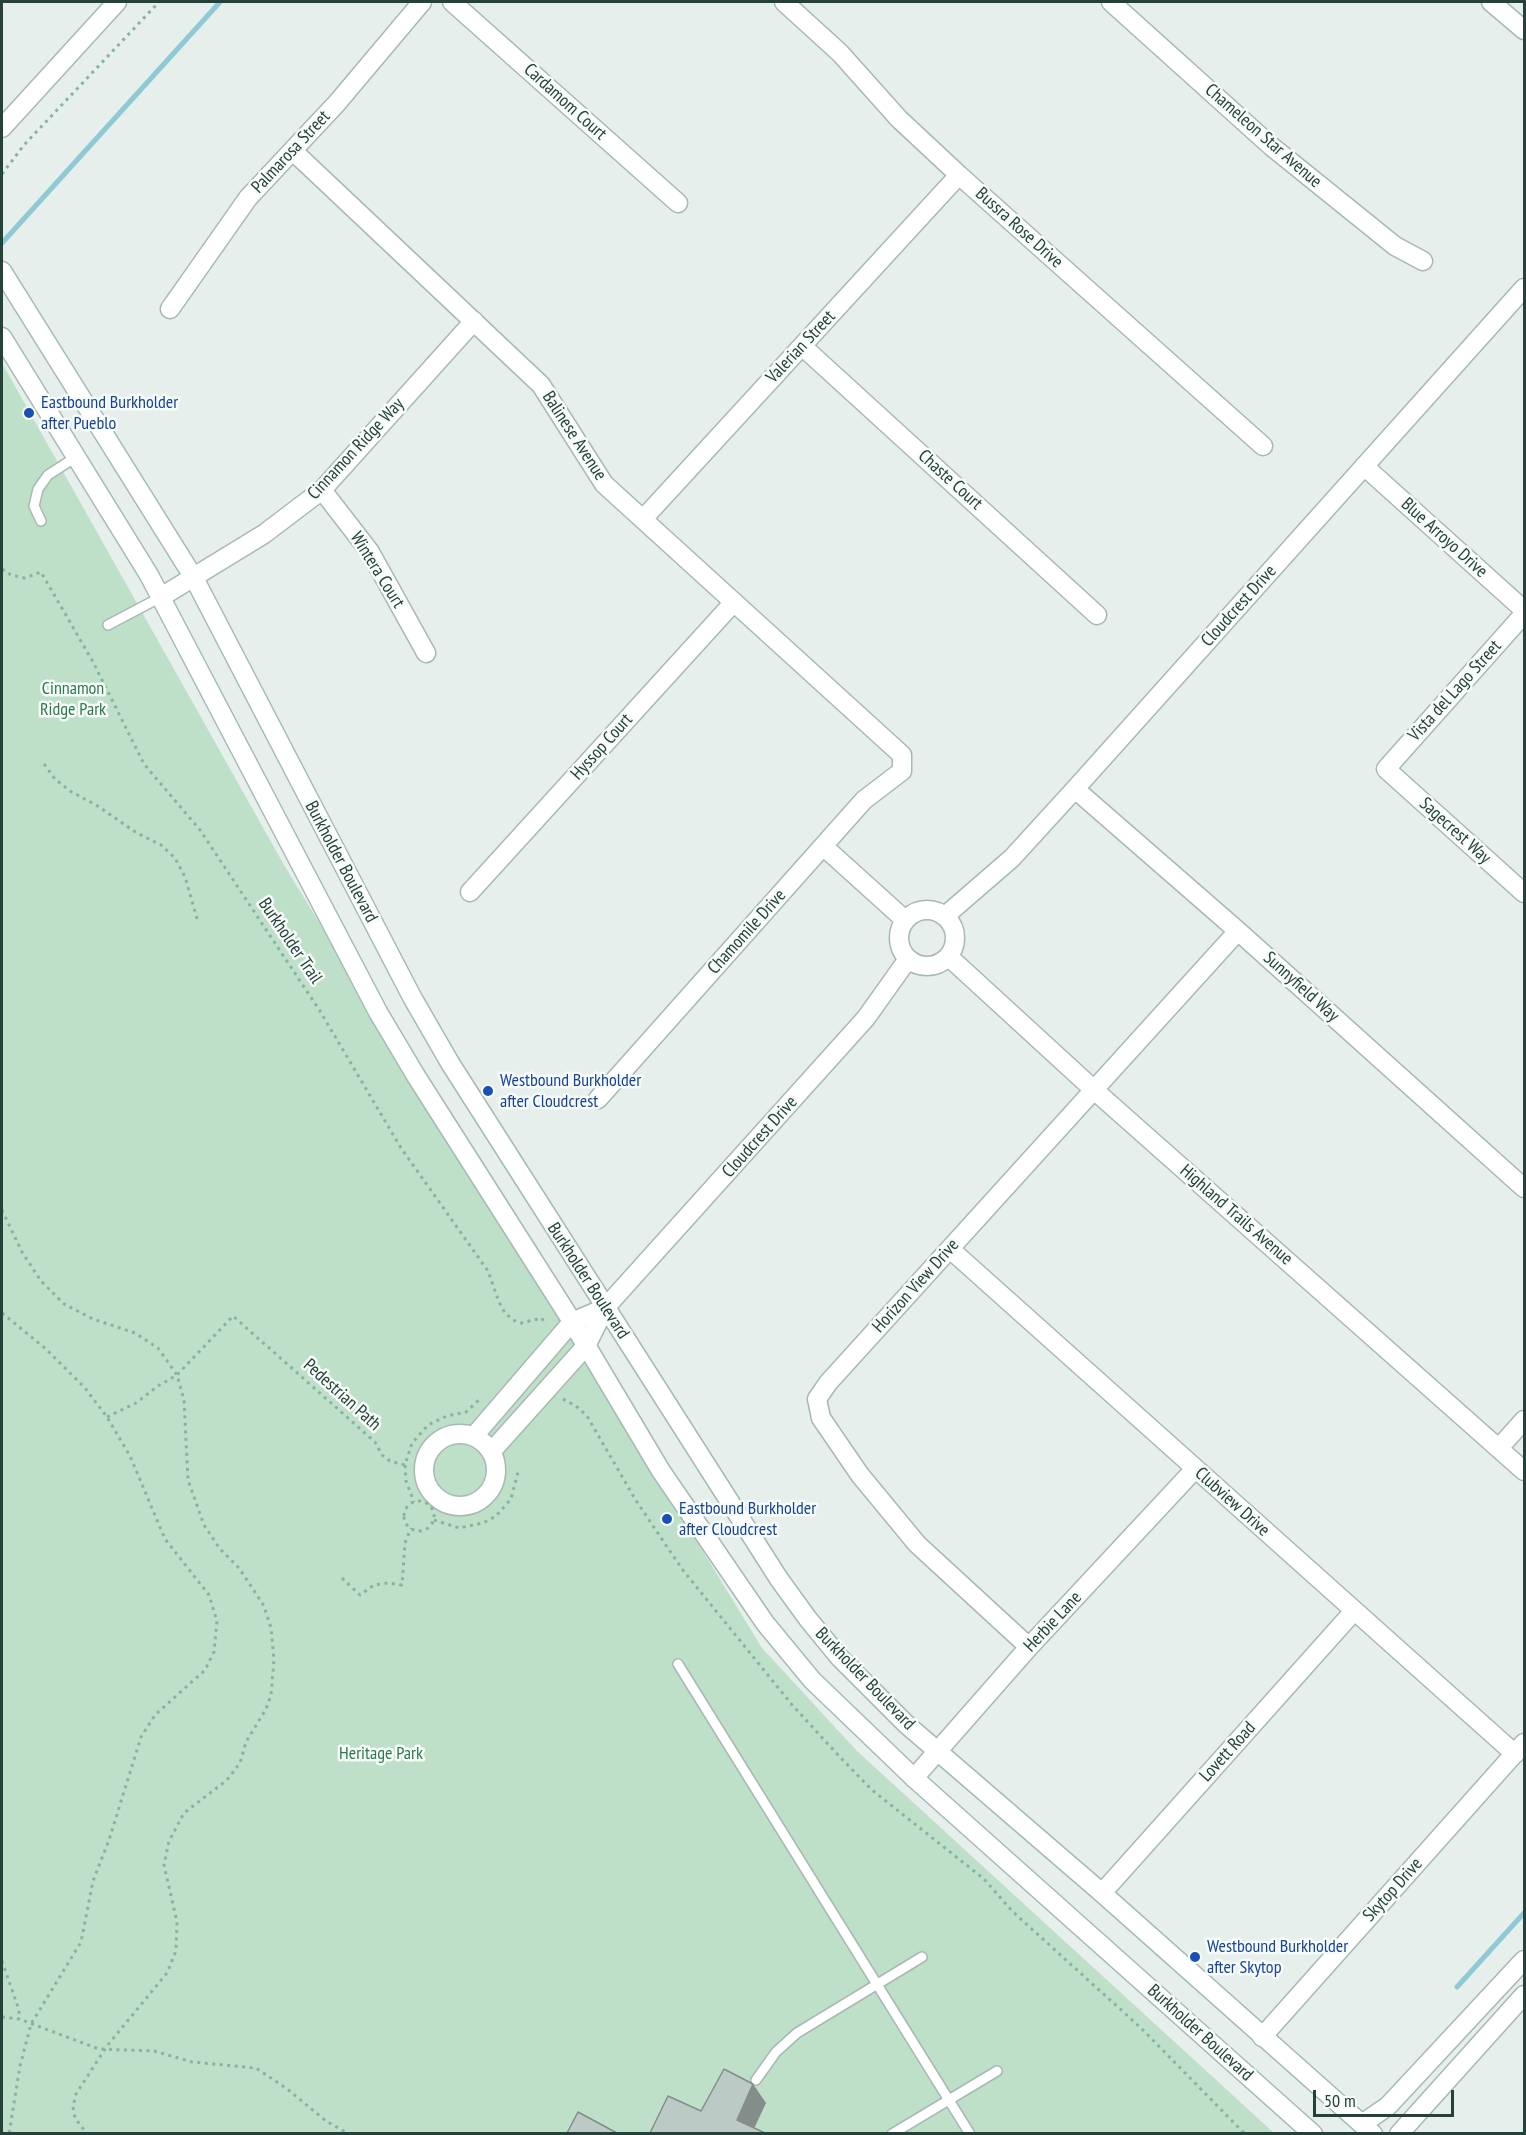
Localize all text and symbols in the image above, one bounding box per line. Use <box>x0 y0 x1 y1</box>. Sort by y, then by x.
street label: Cardamom Court <box>519 59 611 145</box>
street label: Chameleon Star Avenue <box>1200 79 1326 193</box>
street label: Palmarosa Street <box>247 106 335 198</box>
street label: Bussra Rose Drive <box>971 183 1067 273</box>
street label: Valerian Street <box>762 306 840 388</box>
street label: Balinese Avenue <box>537 387 611 485</box>
place label: Eastbound Burkholder after Pueblo <box>41 392 178 434</box>
street label: Cinnamon Ridge Way <box>303 394 409 504</box>
marker: Eastbound Burkholder after Pueblo <box>22 406 36 420</box>
street label: Chaste Court <box>913 445 987 515</box>
street label: Blue Arroyo Drive <box>1396 494 1492 582</box>
street label: Wintera Court <box>345 528 409 612</box>
street label: Cloudcrest Drive <box>1197 561 1281 651</box>
street label: Vista del Lago Street <box>1404 636 1506 746</box>
park label: Cinnamon Ridge Park <box>40 678 106 720</box>
street label: Hyssop Court <box>567 709 637 785</box>
street label: Sagecrest Way <box>1415 793 1495 869</box>
street label: Burkholder Boulevard <box>300 798 382 926</box>
street label: Chamomile Drive <box>703 885 791 979</box>
street label: Burkholder Trail <box>253 894 327 988</box>
street label: Sunnyfield Way <box>1259 947 1343 1027</box>
place label: Westbound Burkholder after Cloudcrest <box>500 1070 641 1112</box>
marker: Westbound Burkholder after Cloudcrest <box>481 1084 495 1098</box>
street label: Cloudcrest Drive <box>718 1092 802 1182</box>
street label: Highland Trails Avenue <box>1175 1160 1297 1270</box>
street label: Burkholder Boulevard <box>542 1219 634 1343</box>
street label: Horizon View Drive <box>868 1235 964 1337</box>
street label: Pedestrian Path <box>299 1355 385 1435</box>
street label: Clubview Drive <box>1190 1463 1274 1541</box>
place label: Eastbound Burkholder after Cloudcrest <box>679 1498 816 1540</box>
marker: Eastbound Burkholder after Cloudcrest <box>660 1512 674 1526</box>
street label: Herbie Lane <box>1020 1587 1086 1657</box>
street label: Burkholder Boulevard <box>811 1623 919 1735</box>
street label: Lovett Road <box>1196 1718 1260 1786</box>
park label: Heritage Park <box>339 1743 423 1765</box>
street label: Skytop Drive <box>1359 1854 1427 1926</box>
place label: Westbound Burkholder after Skytop <box>1207 1936 1348 1978</box>
marker: Westbound Burkholder after Skytop <box>1188 1950 1202 1964</box>
street label: Burkholder Boulevard <box>1143 1980 1257 2086</box>
scale bar <box>1316 2078 1457 2116</box>
text: 50 m <box>1324 2089 1356 2112</box>

